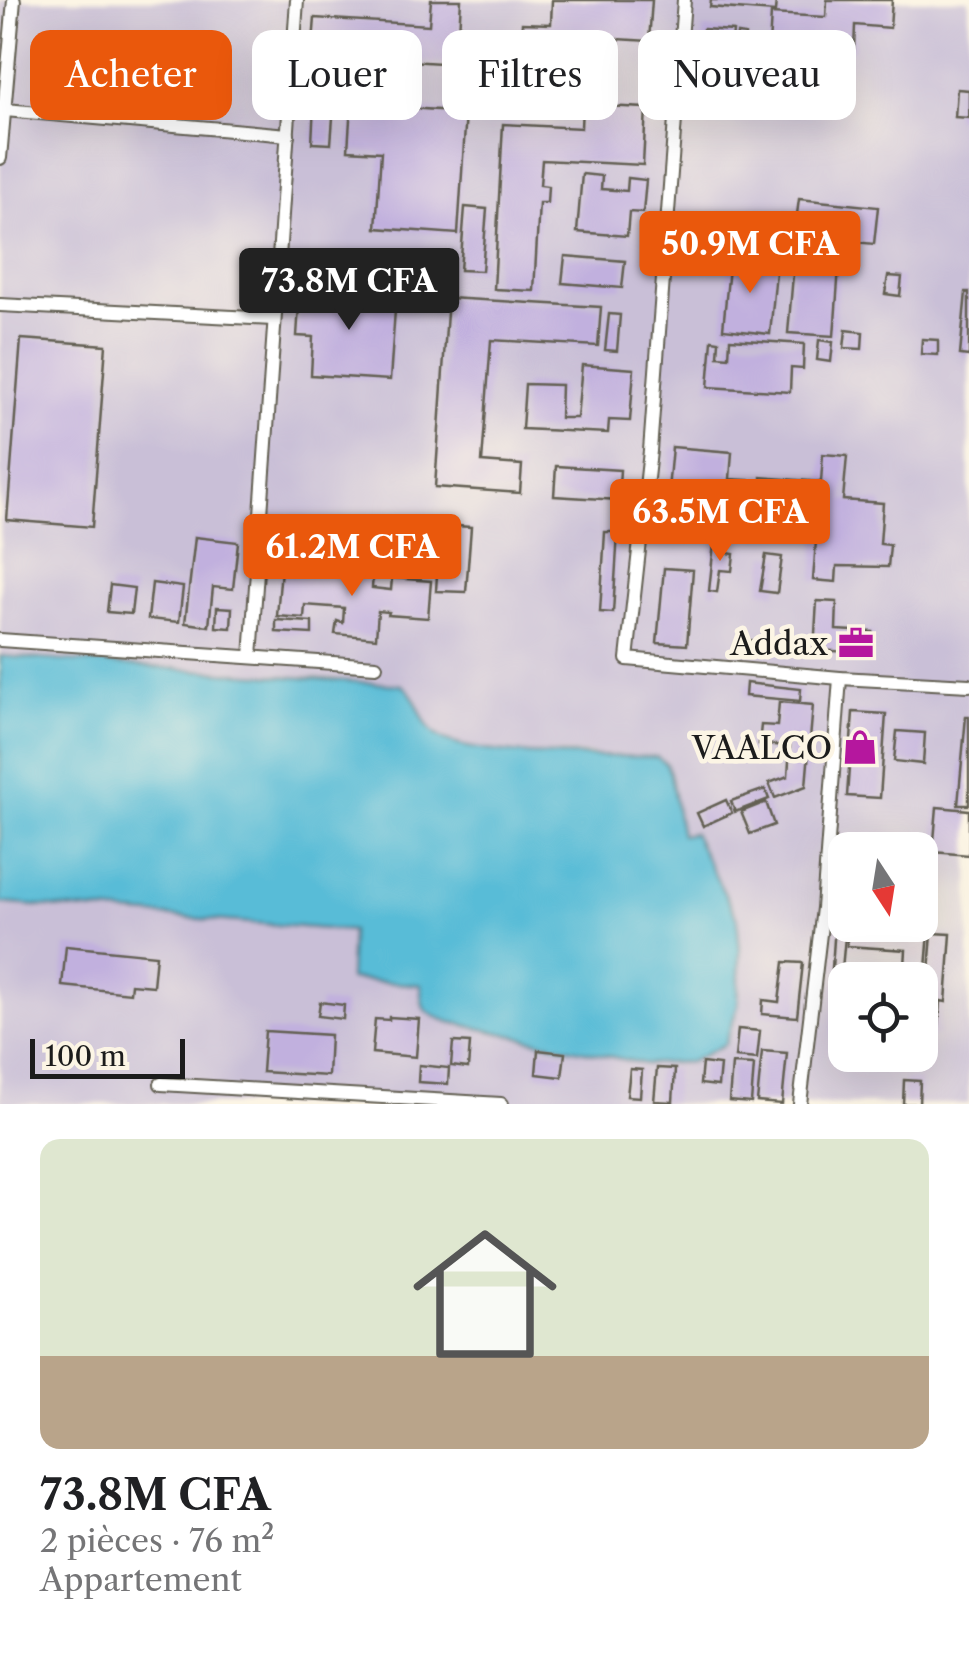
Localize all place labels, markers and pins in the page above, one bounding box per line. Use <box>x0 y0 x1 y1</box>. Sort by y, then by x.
pin: 50.9M CFA <box>636 211 864 296</box>
pin: 73.8M CFA <box>235 248 463 333</box>
pin: 63.5M CFA <box>606 479 834 564</box>
pin: 61.2M CFA <box>238 514 466 599</box>
place label: Addax <box>729 624 828 663</box>
office icon: Addax <box>837 624 875 662</box>
place label: VAALCO <box>691 728 832 767</box>
shop icon: VAALCO <box>841 728 879 766</box>

